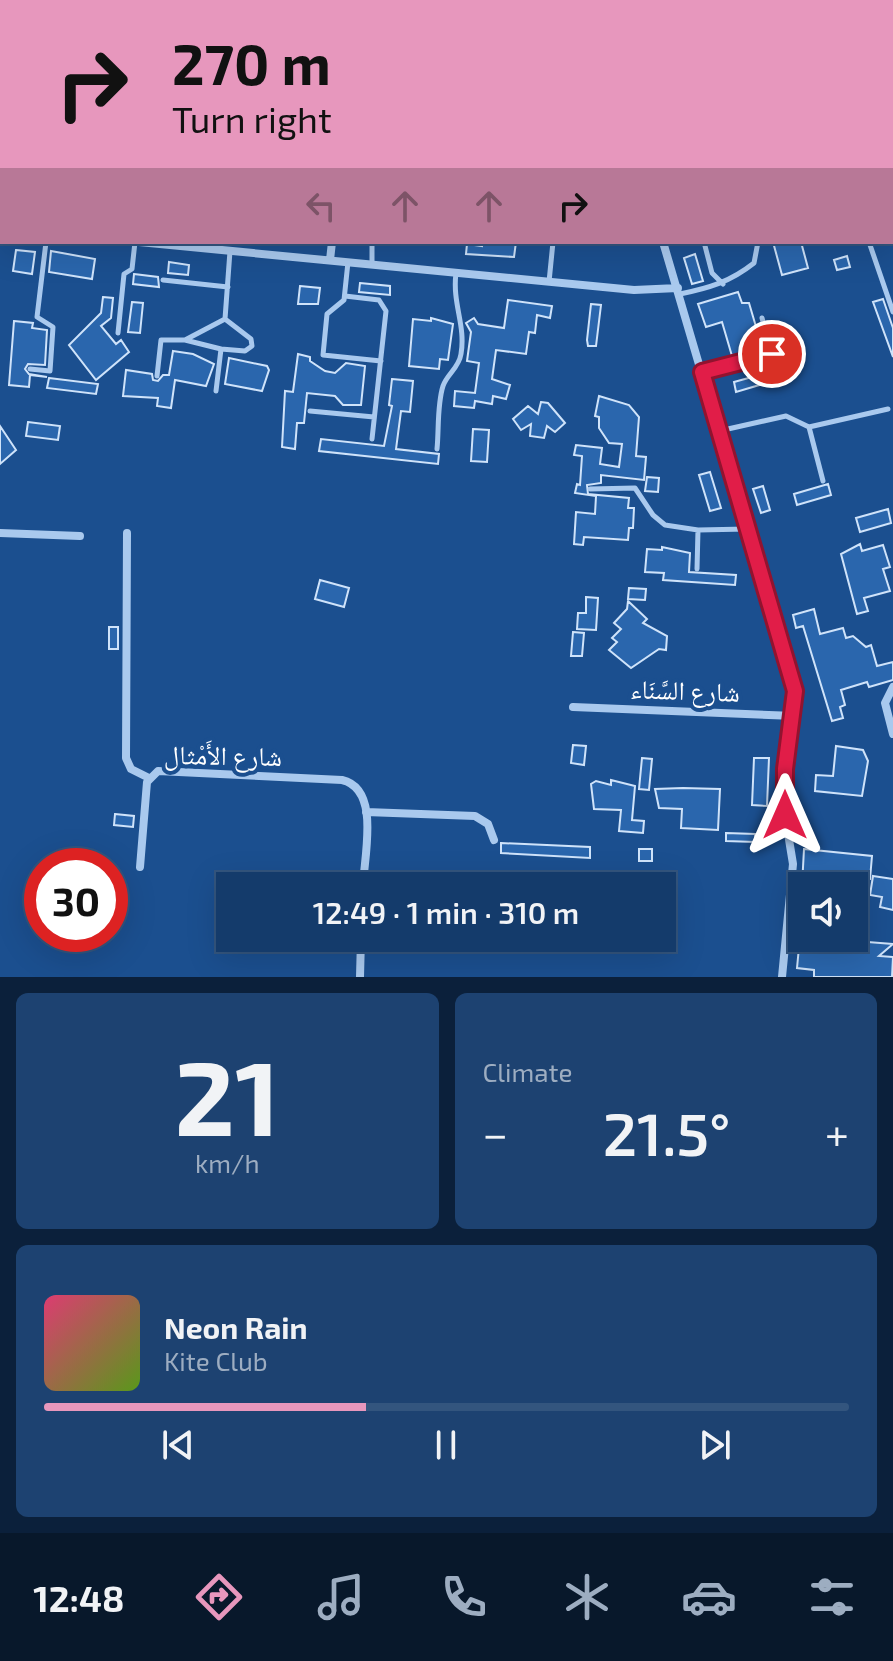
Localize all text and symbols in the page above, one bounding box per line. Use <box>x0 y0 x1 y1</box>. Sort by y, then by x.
text: 270 m <box>172 29 331 96</box>
icon: right <box>40 32 144 136</box>
text: Turn right <box>172 97 332 140</box>
icon: left <box>299 184 343 228</box>
icon: ahead <box>383 184 427 228</box>
icon: ahead <box>467 184 511 228</box>
icon: right <box>551 184 595 228</box>
pin <box>738 320 806 388</box>
icon: arrive <box>750 332 794 376</box>
street label: شارع السَّنَاء <box>630 672 740 709</box>
street label: شارع الأَمْثال <box>164 738 282 773</box>
position arrow <box>743 773 827 857</box>
speed limit sign: 30 <box>24 848 128 952</box>
map controls <box>788 872 868 952</box>
button: sound <box>788 872 868 952</box>
text: 12:49 · 1 min · 310 m <box>313 894 579 930</box>
text: 21 <box>175 1032 280 1157</box>
text: Climate <box>483 1056 572 1087</box>
text: 21.5° <box>603 1096 730 1168</box>
text: − <box>483 1106 508 1159</box>
text: + <box>825 1106 849 1159</box>
text: km/h <box>195 1147 260 1178</box>
text: Neon Rain <box>164 1309 308 1345</box>
text: Kite Club <box>164 1345 268 1376</box>
icon: previous <box>156 1423 200 1467</box>
icon: pause <box>424 1423 468 1467</box>
icon: next <box>693 1423 737 1467</box>
icon: directions <box>191 1569 247 1625</box>
icon: music <box>313 1569 369 1625</box>
icon: phone <box>436 1569 492 1625</box>
icon: climate <box>559 1569 615 1625</box>
icon: car <box>681 1569 737 1625</box>
icon: filters <box>804 1569 860 1625</box>
text: 12:48 <box>33 1576 124 1619</box>

